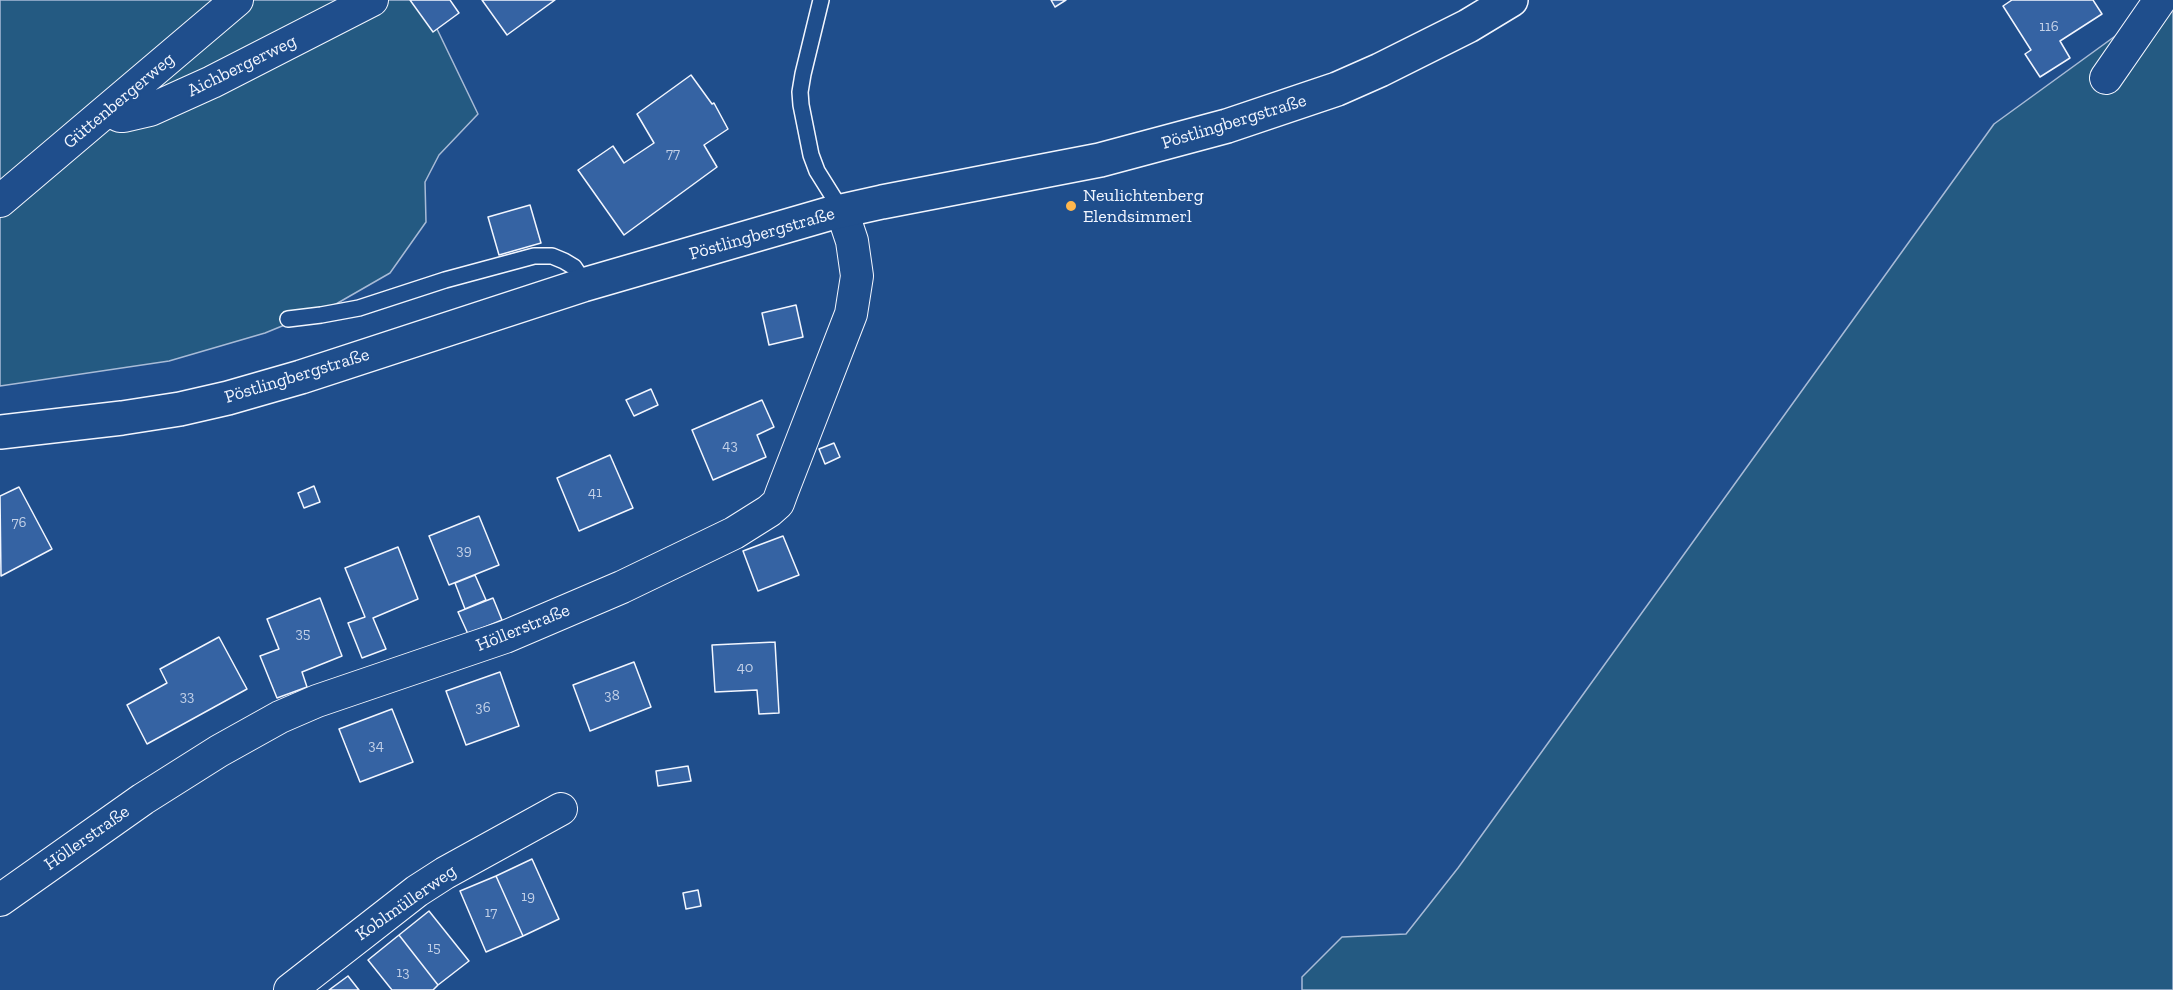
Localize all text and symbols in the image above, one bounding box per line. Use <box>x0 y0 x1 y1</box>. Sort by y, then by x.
house number: 116 <box>2039 18 2059 36</box>
street label: Aichbergerweg <box>184 30 300 102</box>
street label: Güttenbergerweg <box>59 48 179 154</box>
street label: Pöstlingbergstraße <box>1159 90 1309 154</box>
house number: 77 <box>666 145 680 163</box>
place label: Neulichtenberg Elendsimmerl <box>1083 185 1204 228</box>
marker: Neulichtenberg Elendsimmerl <box>1064 199 1078 213</box>
street label: Pöstlingbergstraße <box>687 203 837 265</box>
street label: Pöstlingbergstraße <box>222 344 372 408</box>
house number: 43 <box>722 437 738 455</box>
house number: 41 <box>588 484 602 502</box>
house number: 76 <box>11 514 27 532</box>
house number: 39 <box>456 542 472 560</box>
street label: Höllerstraße <box>473 599 573 657</box>
house number: 35 <box>295 625 311 643</box>
house number: 40 <box>737 659 753 677</box>
house number: 38 <box>604 687 620 705</box>
house number: 33 <box>180 688 194 706</box>
house number: 36 <box>475 699 491 717</box>
house number: 34 <box>368 737 384 755</box>
street label: Höllerstraße <box>40 801 134 875</box>
street label: Koblmüllerweg <box>351 860 461 946</box>
house number: 19 <box>521 888 535 906</box>
house number: 17 <box>485 904 497 922</box>
house number: 15 <box>427 939 441 957</box>
house number: 13 <box>396 964 410 982</box>

